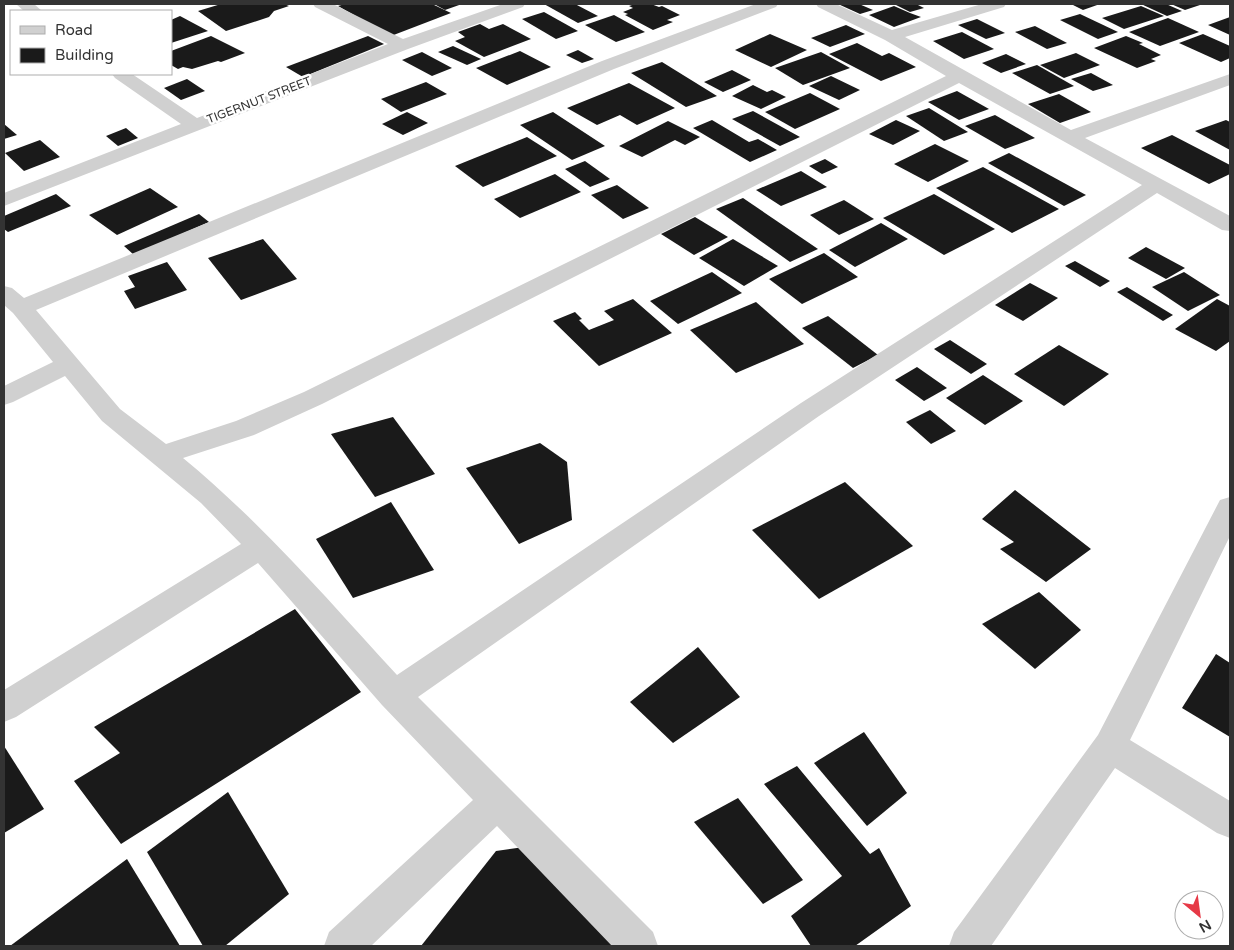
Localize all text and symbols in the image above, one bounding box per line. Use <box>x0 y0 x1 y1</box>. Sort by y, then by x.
legend <box>10 10 172 75</box>
text: Road <box>55 21 93 39</box>
text: Building <box>55 46 114 64</box>
street label: TIGERNUT STREET <box>205 73 314 126</box>
north arrow <box>1174 890 1224 940</box>
text: N <box>1196 916 1214 936</box>

